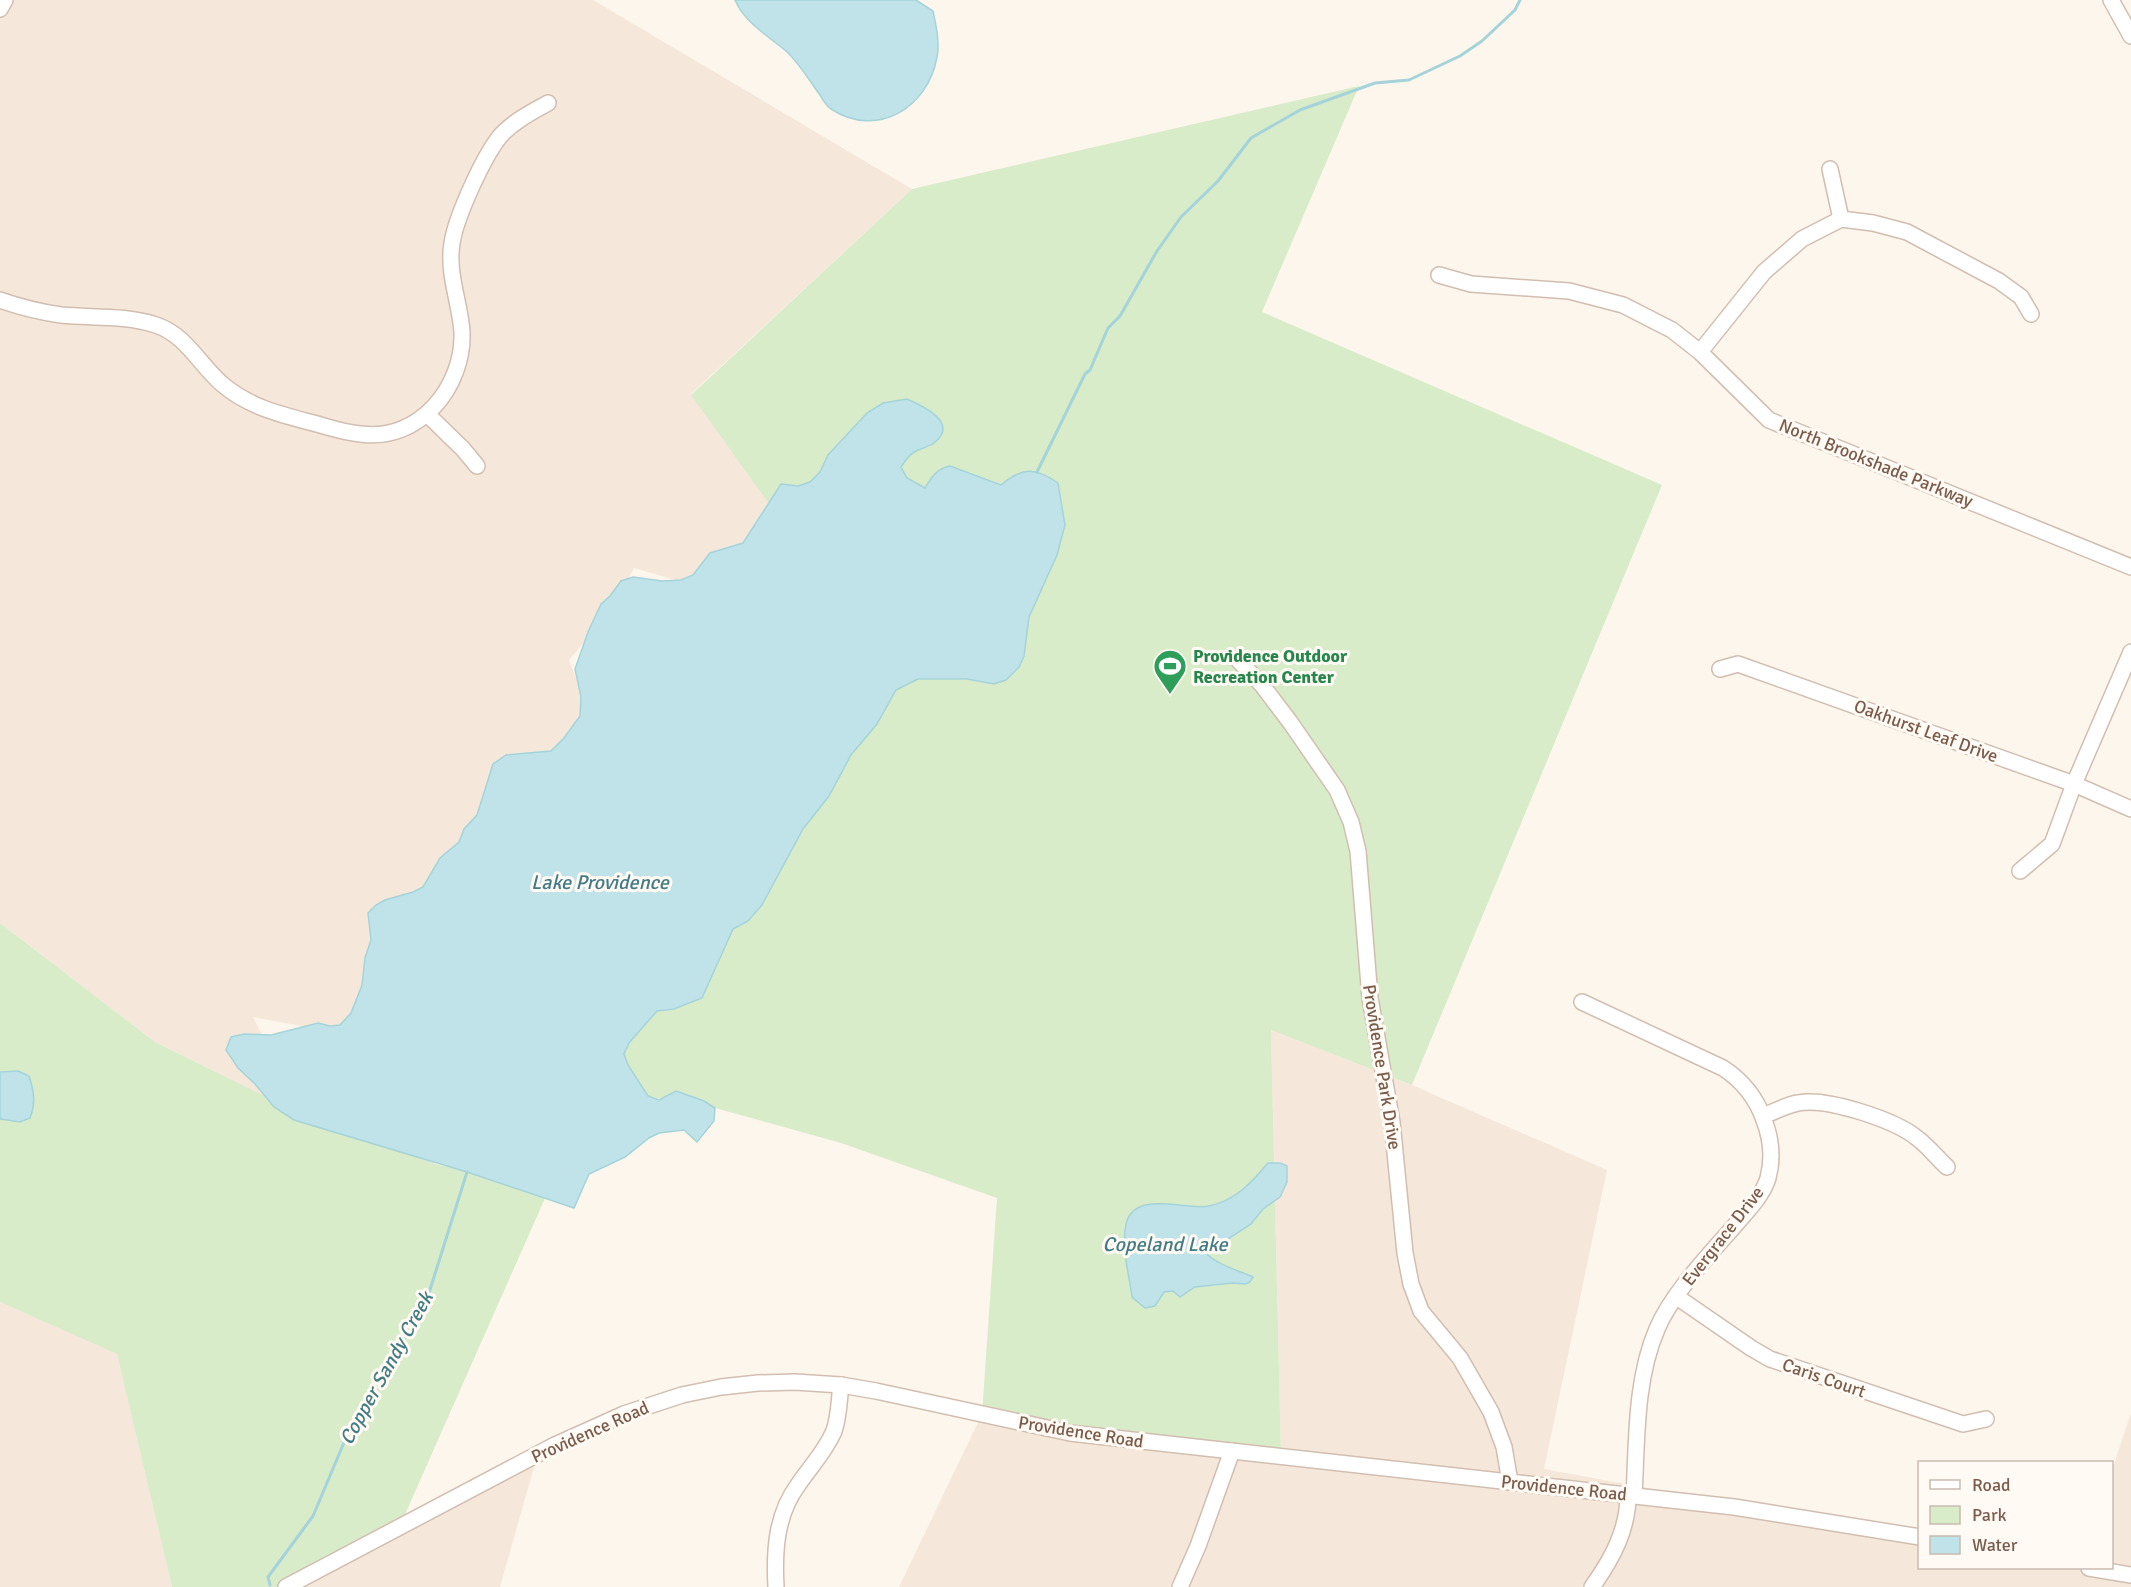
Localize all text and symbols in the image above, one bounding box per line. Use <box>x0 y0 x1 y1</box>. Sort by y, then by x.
street label: North Brookshade Parkway <box>1776 414 1977 512</box>
place label: Providence Outdoor Recreation Center <box>1193 645 1348 688</box>
sports icon: Providence Outdoor Recreation Center <box>1152 648 1188 695</box>
street label: Oakhurst Leaf Drive <box>1851 695 2001 767</box>
water label: Lake Providence <box>531 870 670 895</box>
street label: Providence Park Drive <box>1358 983 1406 1151</box>
street label: Evergrace Drive <box>1677 1182 1769 1290</box>
water label: Copeland Lake <box>1103 1232 1228 1257</box>
water label: Copper Sandy Creek <box>334 1286 440 1449</box>
street label: Caris Court <box>1779 1353 1869 1403</box>
street label: Providence Road <box>528 1396 652 1468</box>
street label: Providence Road <box>1017 1411 1145 1453</box>
legend <box>1918 1461 2113 1569</box>
street label: Providence Road <box>1500 1470 1628 1506</box>
text: Road <box>1972 1474 2011 1496</box>
text: Park <box>1972 1504 2007 1526</box>
text: Water <box>1972 1534 2018 1556</box>

